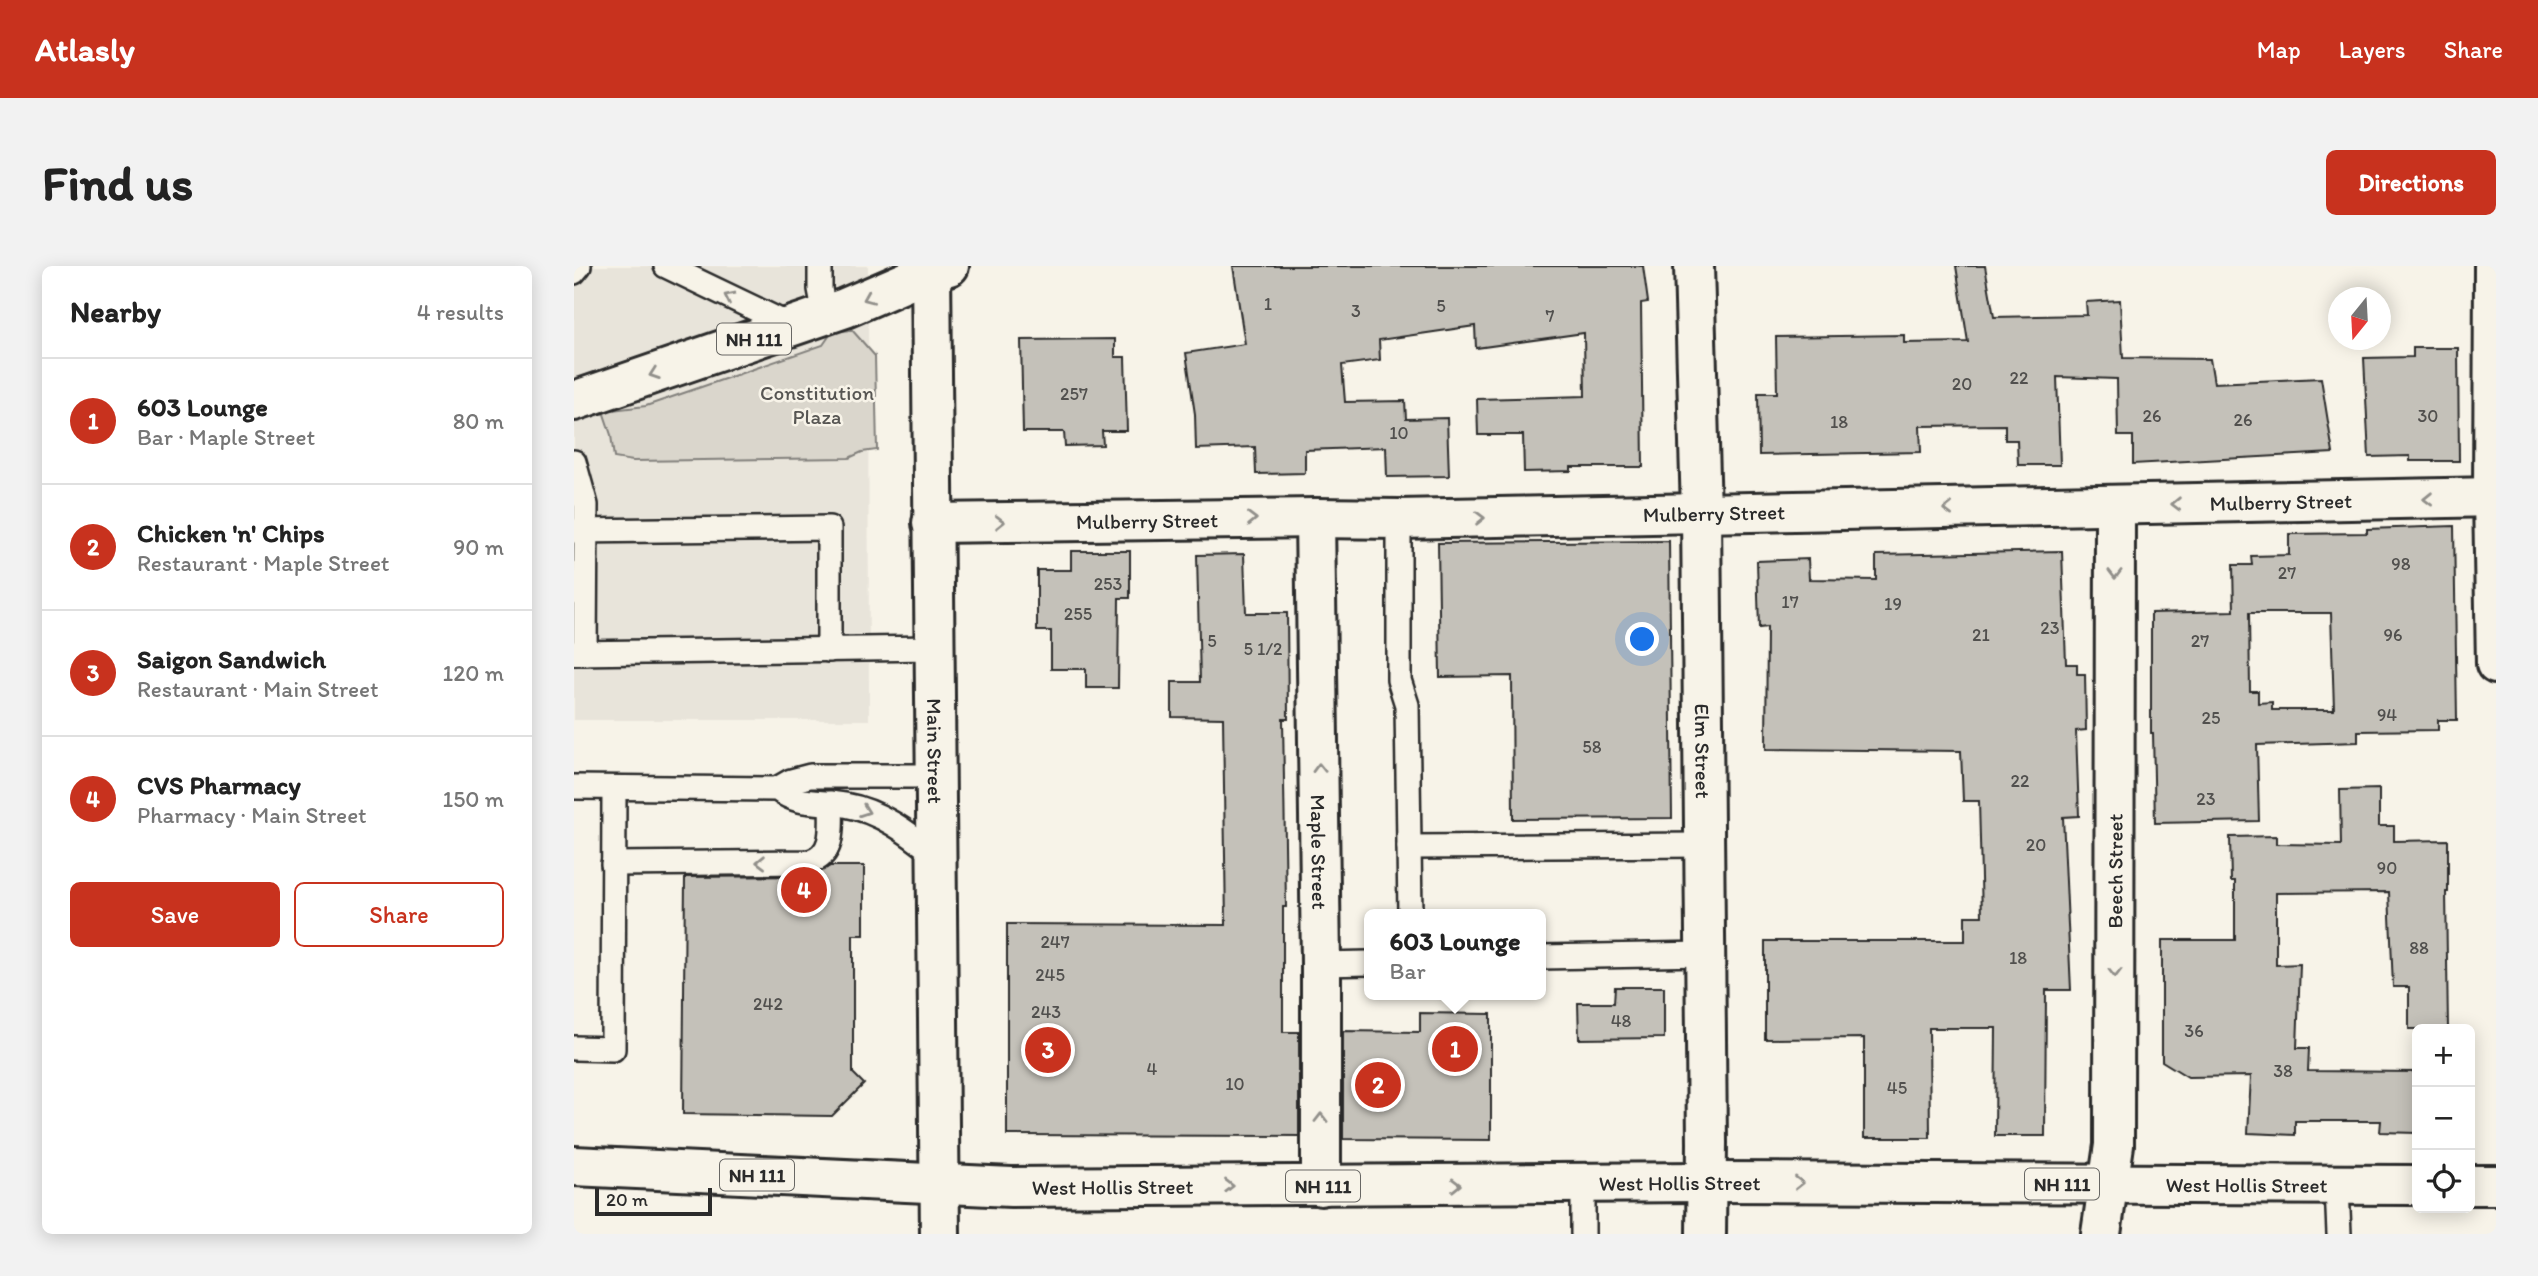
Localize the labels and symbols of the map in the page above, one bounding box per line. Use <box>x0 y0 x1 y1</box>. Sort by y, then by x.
north arrow <box>2328 287 2391 350</box>
one-way arrow <box>863 290 875 304</box>
one-way arrow <box>724 291 736 305</box>
house number: 1 <box>1264 293 1272 315</box>
house number: 5 <box>1436 295 1446 317</box>
house number: 3 <box>1351 300 1361 322</box>
house number: 7 <box>1546 305 1555 327</box>
road number: NH 111 <box>717 324 791 354</box>
one-way arrow <box>648 366 660 380</box>
house number: 22 <box>2010 367 2029 389</box>
house number: 20 <box>1952 373 1972 395</box>
park label: Constitution Plaza <box>760 380 874 429</box>
house number: 257 <box>1060 383 1088 405</box>
house number: 26 <box>2143 405 2162 427</box>
house number: 30 <box>2418 405 2438 427</box>
house number: 26 <box>2234 409 2253 431</box>
house number: 18 <box>1830 411 1848 433</box>
house number: 10 <box>1389 422 1409 444</box>
street label: Mulberry Street <box>2209 487 2352 515</box>
one-way arrow <box>2422 491 2433 506</box>
one-way arrow <box>2170 497 2181 512</box>
street label: Mulberry Street <box>1643 499 1785 527</box>
one-way arrow <box>1943 501 1953 517</box>
street label: Mulberry Street <box>1076 507 1218 534</box>
one-way arrow <box>1475 510 1485 526</box>
one-way arrow <box>1247 511 1258 527</box>
one-way arrow <box>995 514 1006 530</box>
house number: 98 <box>2391 553 2411 575</box>
house number: 27 <box>2278 562 2296 584</box>
one-way arrow <box>2107 569 2123 580</box>
house number: 253 <box>1094 573 1123 595</box>
house number: 17 <box>1781 591 1799 613</box>
house number: 19 <box>1884 593 1902 615</box>
house number: 255 <box>1064 603 1092 625</box>
house number: 23 <box>2040 617 2060 639</box>
your location <box>1625 622 1659 656</box>
house number: 21 <box>1972 624 1990 646</box>
house number: 96 <box>2384 624 2402 646</box>
house number: 5 <box>1207 630 1217 652</box>
house number: 27 <box>2191 630 2209 652</box>
house number: 5 1/2 <box>1244 638 1283 660</box>
street label: Main Street <box>923 698 949 804</box>
street label: Elm Street <box>1690 703 1716 799</box>
house number: 94 <box>2377 704 2397 726</box>
house number: 25 <box>2202 707 2220 729</box>
house number: 58 <box>1582 736 1602 758</box>
one-way arrow <box>1311 762 1327 772</box>
house number: 22 <box>2011 770 2030 792</box>
house number: 23 <box>2196 788 2216 810</box>
street label: Maple Street <box>1306 794 1333 910</box>
one-way arrow <box>858 803 870 817</box>
street label: Beech Street <box>2102 813 2127 928</box>
house number: 20 <box>2026 834 2046 856</box>
one-way arrow <box>756 854 766 870</box>
house number: 90 <box>2377 857 2397 879</box>
pin: 4 <box>781 864 827 916</box>
house number: 247 <box>1040 931 1070 953</box>
house number: 88 <box>2409 937 2429 959</box>
house number: 18 <box>2009 947 2027 969</box>
house number: 245 <box>1035 964 1065 986</box>
one-way arrow <box>2107 968 2123 979</box>
house number: 242 <box>753 993 783 1015</box>
house number: 243 <box>1031 1001 1061 1023</box>
house number: 48 <box>1611 1010 1631 1032</box>
house number: 36 <box>2184 1020 2204 1042</box>
pin: 1 <box>1432 1023 1478 1075</box>
pin: 3 <box>1025 1024 1071 1076</box>
house number: 4 <box>1147 1058 1158 1080</box>
pin: 2 <box>1355 1059 1401 1111</box>
house number: 38 <box>2273 1060 2293 1082</box>
house number: 10 <box>1225 1073 1245 1095</box>
house number: 45 <box>1887 1077 1907 1099</box>
one-way arrow <box>1313 1112 1328 1123</box>
road number: NH 111 <box>720 1160 794 1191</box>
road number: NH 111 <box>2025 1168 2099 1200</box>
street label: West Hollis Street <box>1599 1169 1761 1195</box>
road number: NH 111 <box>1286 1170 1360 1202</box>
street label: West Hollis Street <box>2166 1171 2328 1197</box>
street label: West Hollis Street <box>1032 1173 1194 1199</box>
one-way arrow <box>1794 1175 1805 1191</box>
one-way arrow <box>1451 1177 1462 1192</box>
one-way arrow <box>1224 1178 1235 1194</box>
scale bar <box>595 1185 712 1217</box>

